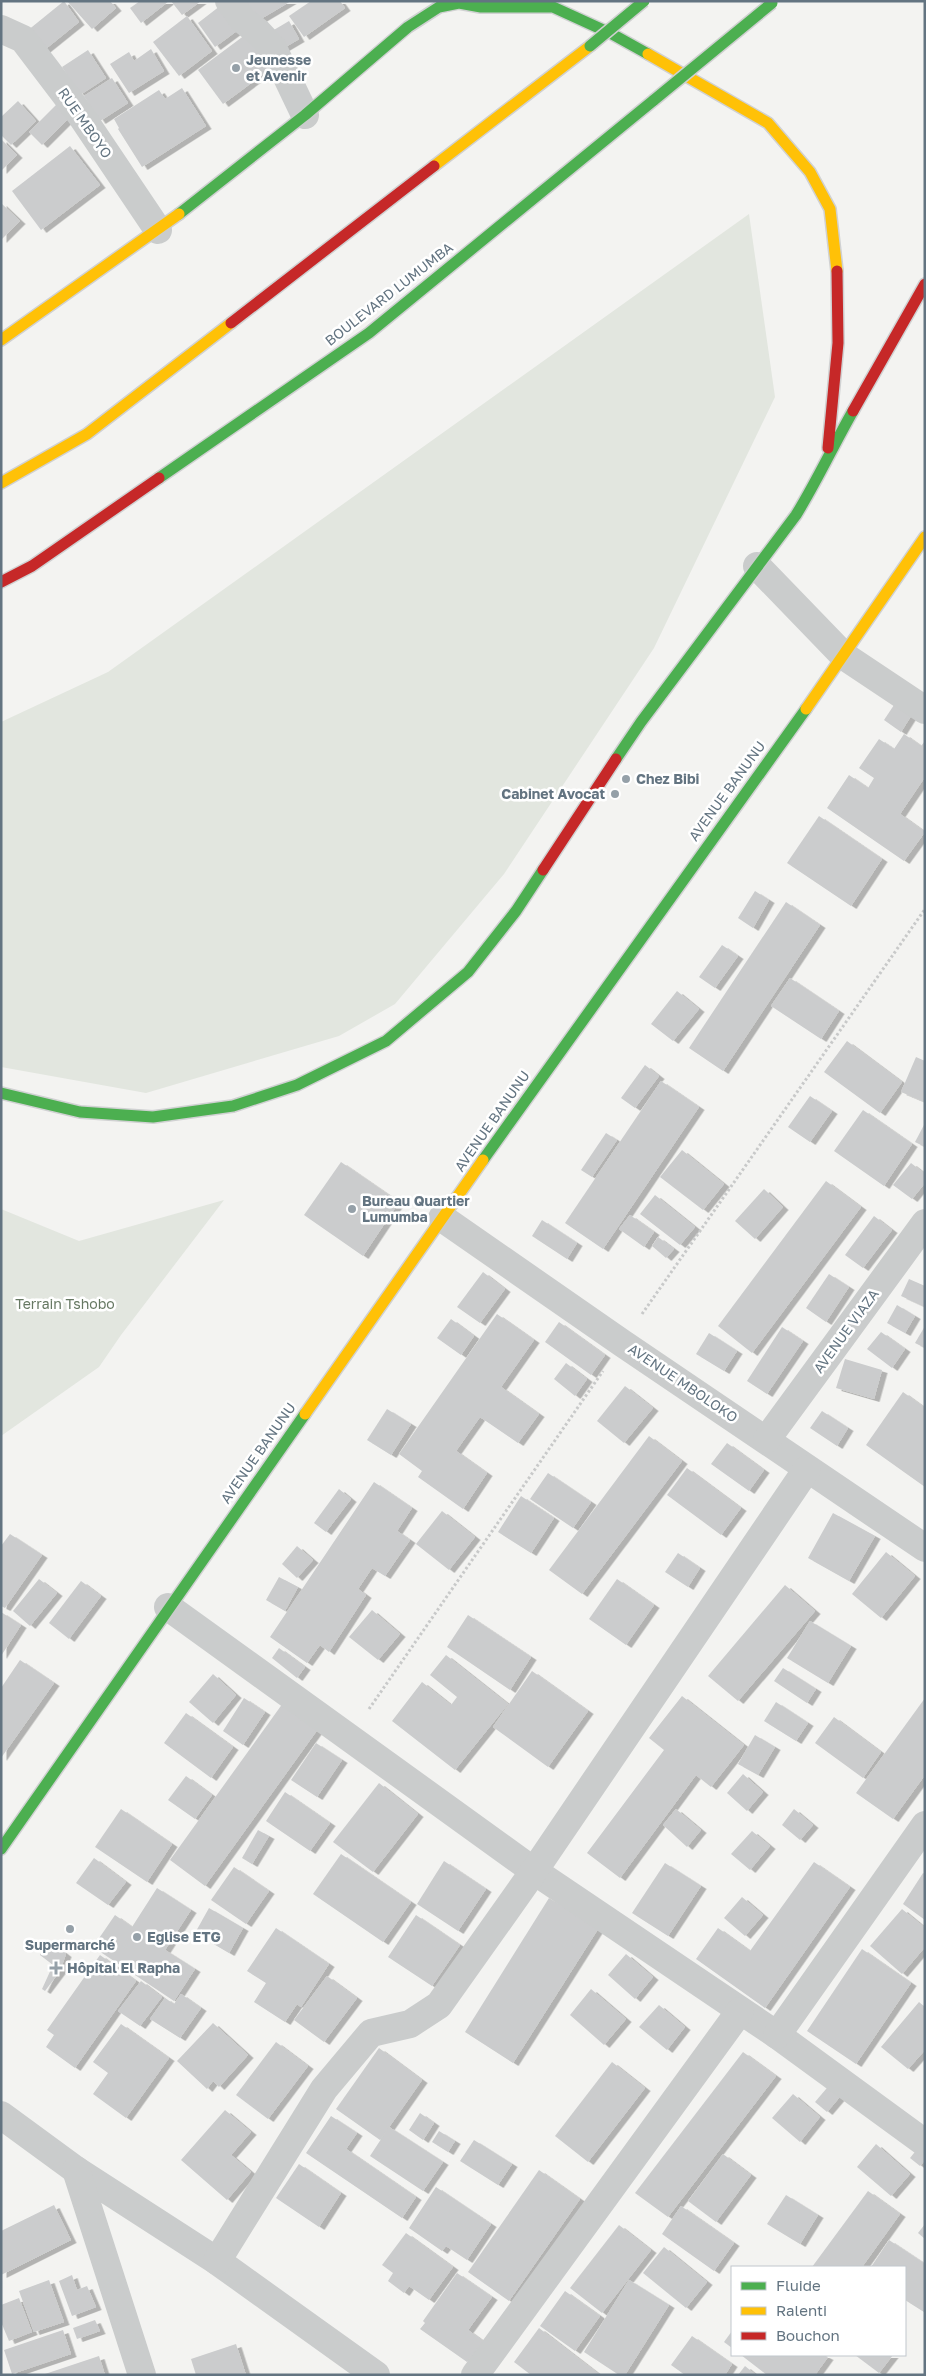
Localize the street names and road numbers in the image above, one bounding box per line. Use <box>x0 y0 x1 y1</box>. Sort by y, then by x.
street label: RUE MBOYO <box>55 84 116 161</box>
street label: BOULEVARD LUMUMBA <box>321 238 456 349</box>
street label: AVENUE BANUNU <box>685 738 768 844</box>
street label: AVENUE BANUNU <box>450 1067 533 1174</box>
street label: AVENUE VIAZA <box>809 1285 882 1376</box>
street label: AVENUE MBOLOKO <box>625 1340 741 1425</box>
street label: AVENUE BANUNU <box>216 1399 299 1506</box>

